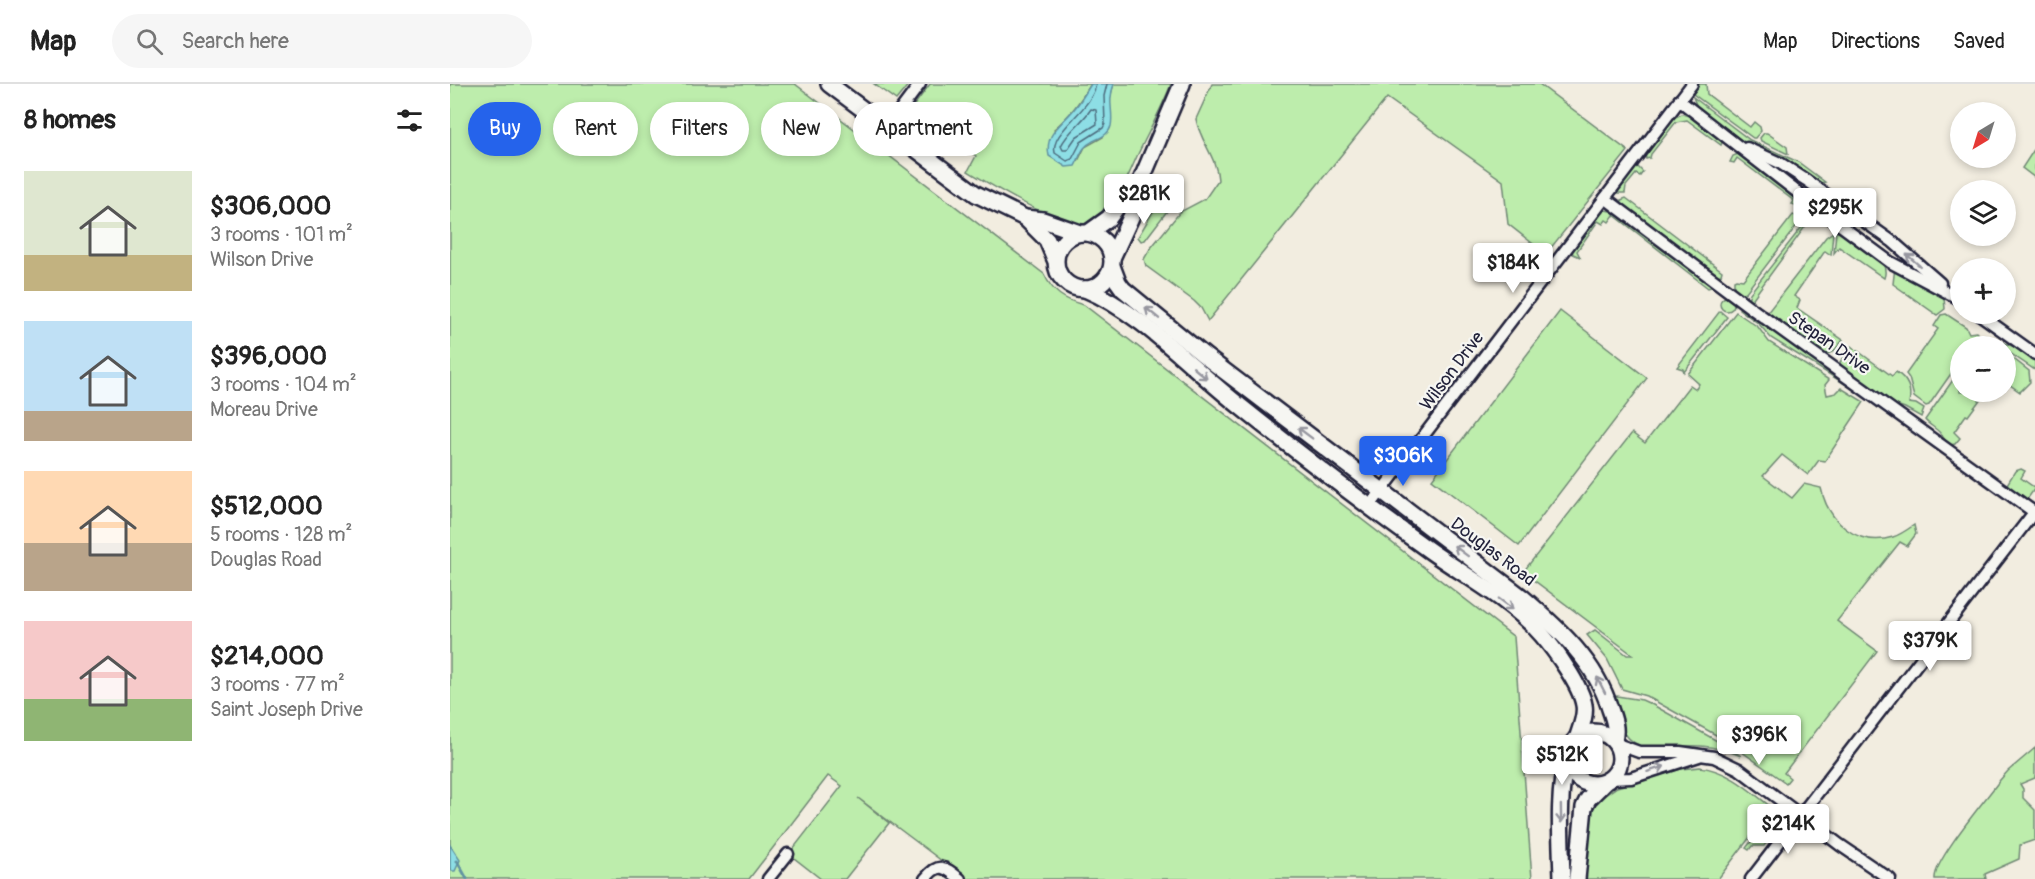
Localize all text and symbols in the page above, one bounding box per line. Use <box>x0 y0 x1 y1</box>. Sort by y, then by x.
search box <box>112 14 532 68</box>
text: Map <box>30 24 76 59</box>
icon: search <box>133 25 166 58</box>
text: Search here <box>181 27 289 55</box>
text: Map <box>1763 28 1798 55</box>
text: Directions <box>1831 28 1920 55</box>
text: Saved <box>1953 28 2005 55</box>
chip: Buy <box>468 102 541 156</box>
chip: Rent <box>553 102 638 156</box>
chip: Filters <box>650 102 749 156</box>
chip: New <box>761 102 841 156</box>
chip: Apartment <box>853 102 993 156</box>
north arrow <box>1950 102 2016 168</box>
map controls <box>1950 102 2016 402</box>
text: 8 homes <box>24 104 116 136</box>
icon: filters <box>393 104 426 137</box>
pin: $281K <box>1102 174 1186 225</box>
button: layers <box>1950 180 2016 246</box>
text: $281K <box>1118 181 1170 206</box>
pin: $295K <box>1793 188 1877 239</box>
text: $306,000 <box>210 190 331 222</box>
icon: home <box>72 195 144 267</box>
text: $295K <box>1807 195 1863 220</box>
text: 3 rooms · 101 m² <box>210 222 353 247</box>
pin: $184K <box>1471 243 1555 294</box>
text: Wilson Drive <box>210 247 313 272</box>
text: $184K <box>1487 250 1539 275</box>
one-way arrow <box>1906 253 1921 267</box>
button: + <box>1950 258 2016 324</box>
street label: Stepan Drive <box>1783 306 1875 380</box>
one-way arrow <box>1144 307 1160 320</box>
street label: Wilson Drive <box>1415 327 1489 415</box>
button: − <box>1950 336 2016 402</box>
text: $396,000 <box>210 340 327 372</box>
icon: home <box>72 345 144 417</box>
one-way arrow <box>1192 366 1207 380</box>
text: 3 rooms · 104 m² <box>210 372 357 397</box>
text: Moreau Drive <box>210 397 318 422</box>
one-way arrow <box>1298 427 1314 440</box>
pin: $306K <box>1361 436 1445 487</box>
text: $306K <box>1373 443 1433 468</box>
text: $512,000 <box>210 490 323 522</box>
icon: home <box>72 495 144 567</box>
street label: Douglas Road <box>1446 512 1540 592</box>
text: 5 rooms · 128 m² <box>210 522 352 547</box>
one-way arrow <box>1453 545 1469 558</box>
text: Douglas Road <box>210 547 322 572</box>
one-way arrow <box>1498 598 1514 610</box>
pin: $379K <box>1888 621 1972 672</box>
text: $379K <box>1903 628 1957 653</box>
text: $214,000 <box>210 640 324 672</box>
icon: home <box>72 645 144 717</box>
text: 3 rooms · 77 m² <box>210 672 345 697</box>
one-way arrow <box>1594 676 1606 694</box>
text: Saint Joseph Drive <box>210 697 363 722</box>
pin: $396K <box>1717 715 1801 766</box>
text: $396K <box>1731 722 1787 747</box>
pin: $512K <box>1520 735 1604 786</box>
text: $512K <box>1536 742 1588 767</box>
one-way arrow <box>1646 763 1665 774</box>
one-way arrow <box>1555 804 1567 824</box>
pin: $214K <box>1746 804 1830 855</box>
text: $214K <box>1761 811 1815 836</box>

